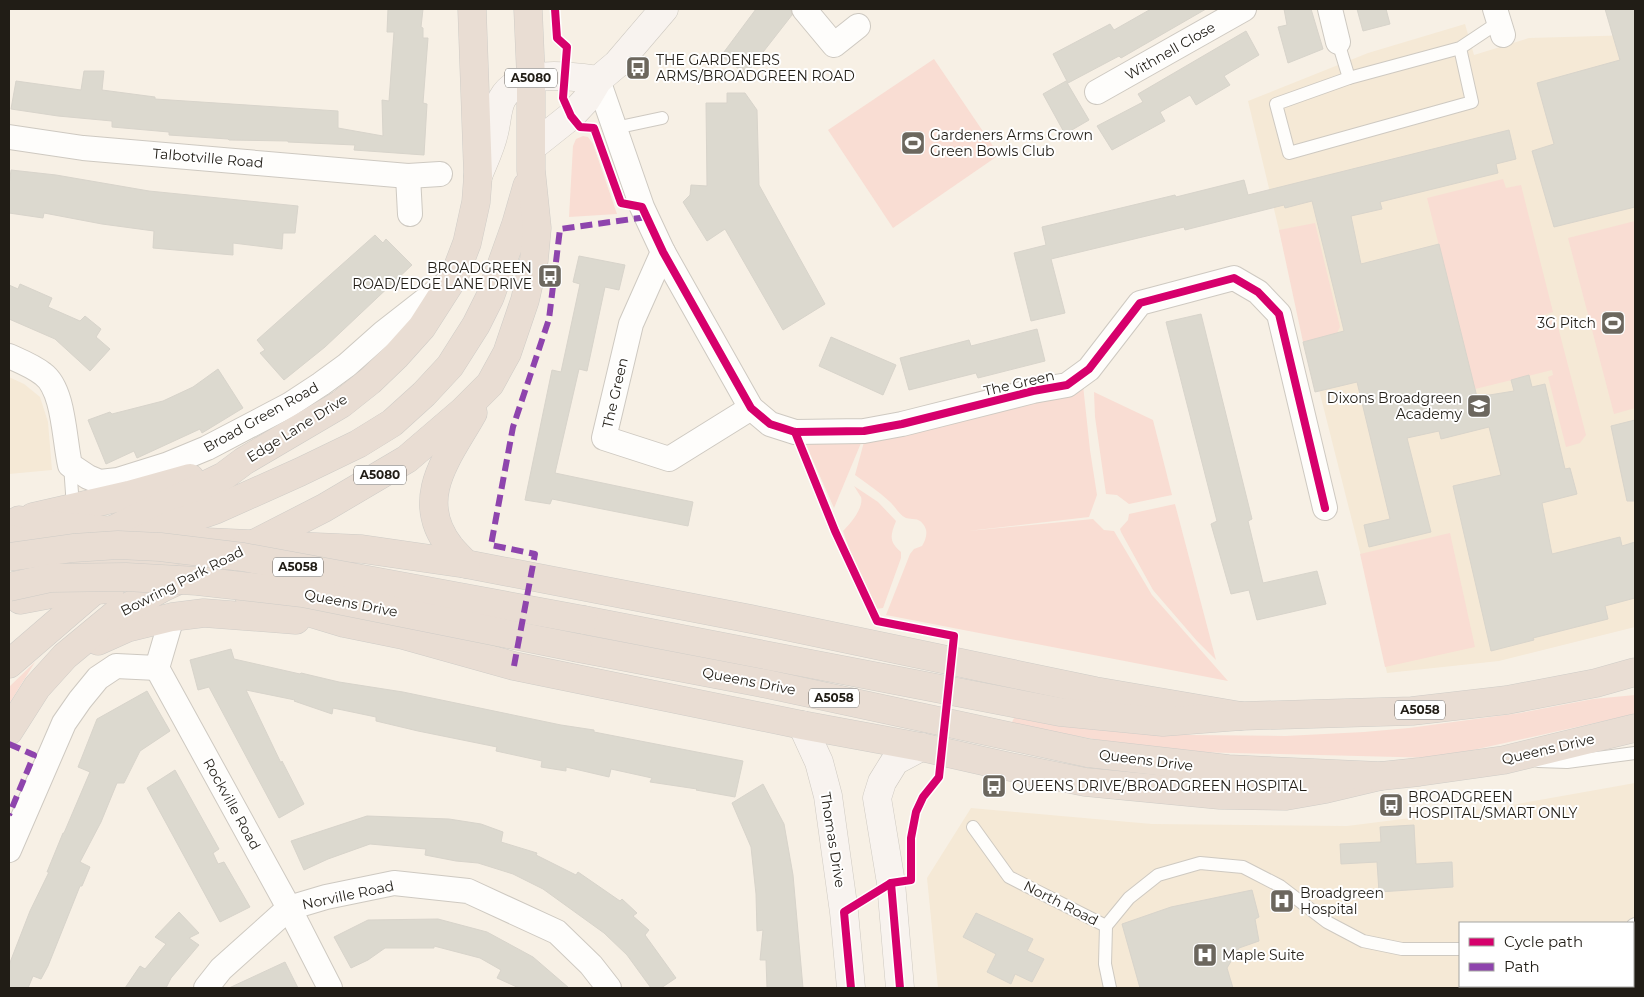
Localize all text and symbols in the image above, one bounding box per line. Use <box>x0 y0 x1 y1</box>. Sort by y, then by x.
street label: Withnell Close <box>1122 18 1218 84</box>
place label: THE GARDENERS ARMS/BROADGREEN ROAD <box>656 51 855 85</box>
bus stop icon: THE GARDENERS ARMS/BROADGREEN ROAD <box>625 55 651 81</box>
road number: A5080 <box>505 68 557 88</box>
place label: Gardeners Arms Crown Green Bowls Club <box>930 126 1093 160</box>
sports icon: Gardeners Arms Crown Green Bowls Club <box>900 130 926 156</box>
street label: Talbotville Road <box>152 144 264 172</box>
place label: BROADGREEN ROAD/EDGE LANE DRIVE <box>352 259 532 293</box>
bus stop icon: BROADGREEN ROAD/EDGE LANE DRIVE <box>537 263 563 289</box>
sports icon: 3G Pitch <box>1600 310 1626 336</box>
place label: 3G Pitch <box>1537 314 1596 332</box>
street label: The Green <box>598 356 632 430</box>
street label: The Green <box>982 366 1056 400</box>
street label: Broad Green Road <box>200 378 322 456</box>
place label: Dixons Broadgreen Academy <box>1327 389 1462 423</box>
street label: Edge Lane Drive <box>243 390 351 466</box>
school or university icon: Dixons Broadgreen Academy <box>1466 393 1492 419</box>
road number: A5080 <box>354 466 406 484</box>
street label: Bowring Park Road <box>117 542 247 620</box>
road number: A5058 <box>273 558 323 576</box>
street label: Queens Drive <box>303 585 399 621</box>
street label: Queens Drive <box>701 663 797 699</box>
road number: A5058 <box>809 688 859 708</box>
road number: A5058 <box>1395 700 1445 720</box>
street label: Queens Drive <box>1500 730 1596 768</box>
street label: Queens Drive <box>1098 745 1194 775</box>
street label: Rockville Road <box>199 755 265 853</box>
bus stop icon: QUEENS DRIVE/BROADGREEN HOSPITAL <box>981 773 1007 799</box>
place label: QUEENS DRIVE/BROADGREEN HOSPITAL <box>1012 777 1308 795</box>
place label: BROADGREEN HOSPITAL/SMART ONLY <box>1408 788 1578 822</box>
street label: Thomas Drive <box>817 791 849 889</box>
bus stop icon: BROADGREEN HOSPITAL/SMART ONLY <box>1378 792 1404 818</box>
street label: Norville Road <box>300 876 396 914</box>
street label: North Road <box>1021 877 1101 929</box>
place label: Broadgreen Hospital <box>1300 884 1384 918</box>
hospital icon: Broadgreen Hospital <box>1269 888 1295 914</box>
legend <box>1459 922 1634 987</box>
text: Cycle path <box>1504 932 1583 951</box>
hospital icon: Maple Suite <box>1192 942 1218 968</box>
place label: Maple Suite <box>1222 946 1305 964</box>
text: Path <box>1504 957 1540 976</box>

